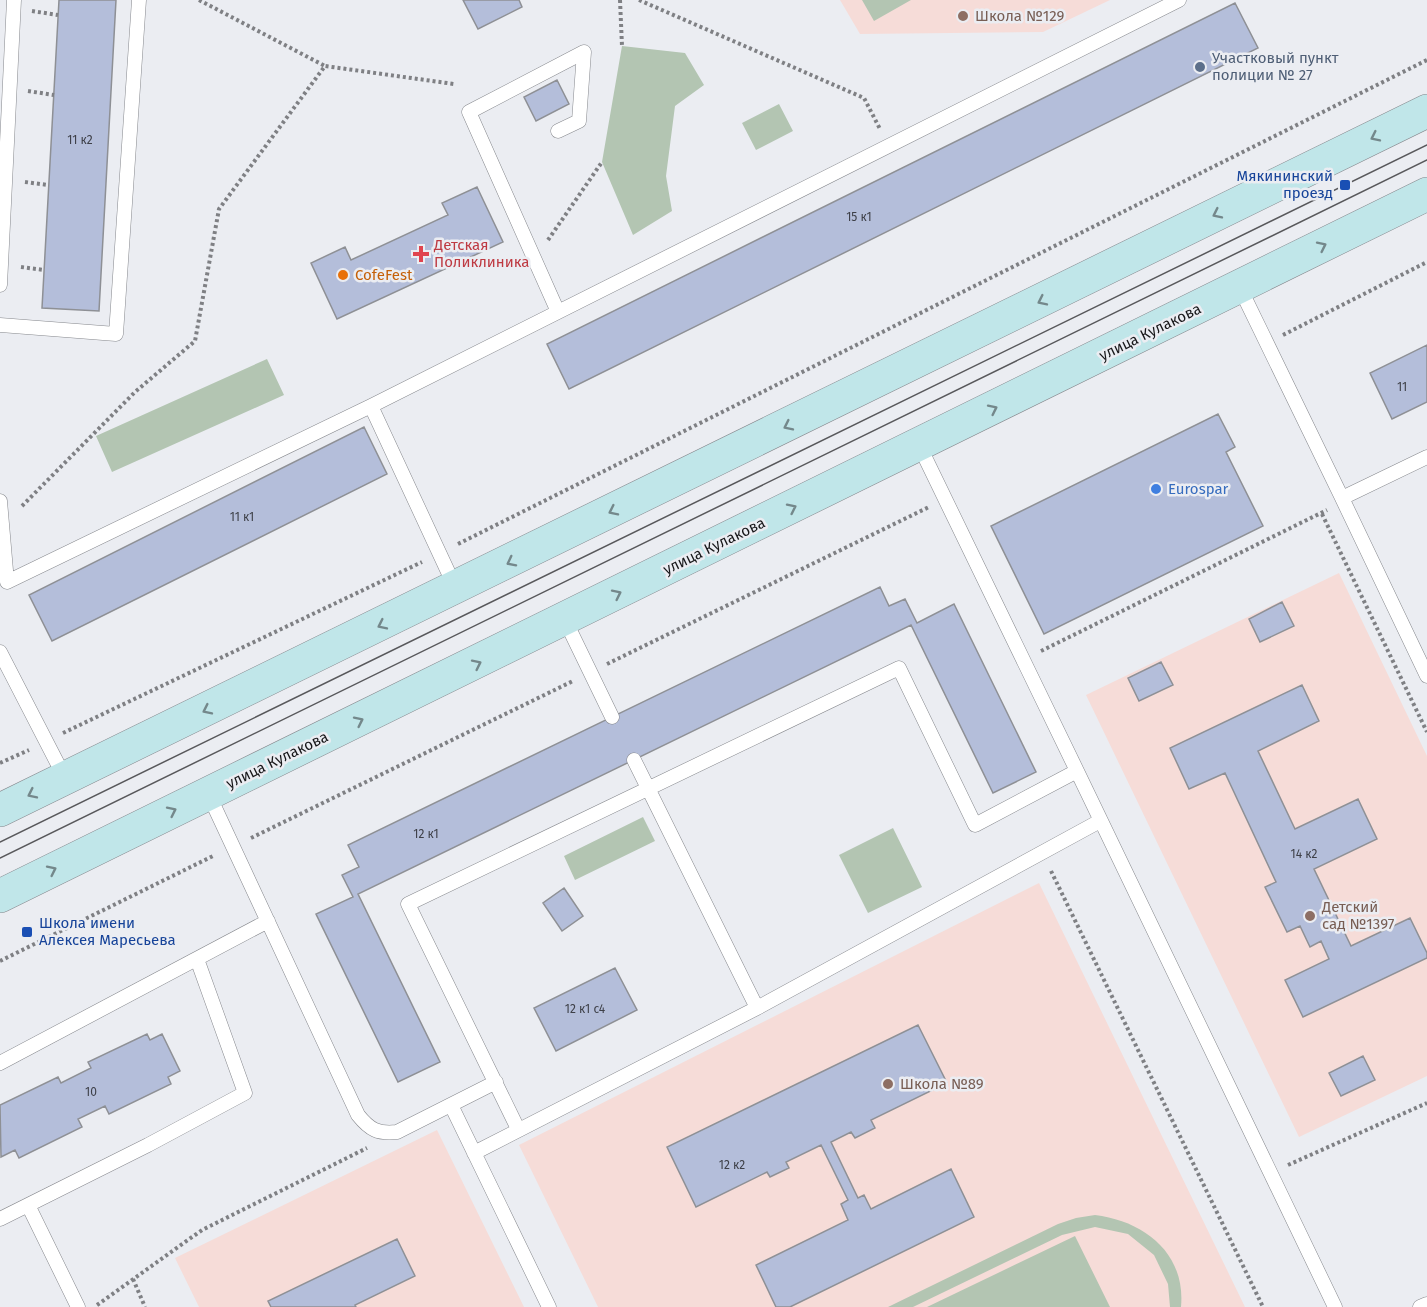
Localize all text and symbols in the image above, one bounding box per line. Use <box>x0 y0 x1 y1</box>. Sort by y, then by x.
place label: Школа №129 <box>975 7 1065 25</box>
marker: Школа №129 <box>956 9 970 23</box>
place label: Участковый пункт полиции № 27 <box>1212 49 1339 84</box>
marker: Участковый пункт полиции № 27 <box>1193 60 1207 74</box>
one-way arrow <box>1370 130 1381 141</box>
house number: 11 к2 <box>67 133 93 147</box>
place label: Мякининский проезд <box>1237 167 1333 202</box>
marker: Мякининский проезд <box>1338 178 1352 192</box>
one-way arrow <box>1213 207 1224 219</box>
house number: 15 к1 <box>846 210 872 224</box>
place label: Детская Поликлиника <box>433 236 529 271</box>
one-way arrow <box>1316 242 1327 254</box>
marker: Детская Поликлиника <box>412 245 430 263</box>
place label: CofeFest <box>355 266 413 284</box>
marker: CofeFest <box>336 268 350 282</box>
one-way arrow <box>1038 293 1049 305</box>
street label: улица Кулакова <box>1096 299 1204 365</box>
house number: 11 <box>1397 380 1407 394</box>
one-way arrow <box>987 404 998 416</box>
one-way arrow <box>784 418 795 430</box>
place label: Eurospar <box>1168 480 1229 498</box>
marker: Eurospar <box>1149 482 1163 496</box>
one-way arrow <box>608 504 619 516</box>
one-way arrow <box>785 504 796 515</box>
house number: 11 к1 <box>230 510 254 524</box>
street label: улица Кулакова <box>660 513 768 579</box>
one-way arrow <box>507 554 518 566</box>
one-way arrow <box>611 590 622 602</box>
one-way arrow <box>378 617 389 629</box>
one-way arrow <box>470 659 481 671</box>
one-way arrow <box>202 702 213 714</box>
one-way arrow <box>352 716 363 728</box>
street label: улица Кулакова <box>223 727 331 793</box>
one-way arrow <box>28 787 39 799</box>
one-way arrow <box>166 807 176 818</box>
house number: 12 к1 <box>413 827 439 841</box>
house number: 14 к2 <box>1291 847 1318 861</box>
one-way arrow <box>46 866 57 877</box>
place label: Детский сад №1397 <box>1321 898 1395 933</box>
marker: Детский сад №1397 <box>1303 909 1317 923</box>
place label: Школа имени Алексея Маресьева <box>39 914 176 949</box>
marker: Школа имени Алексея Маресьева <box>20 925 34 939</box>
house number: 12 к1 с4 <box>565 1002 606 1016</box>
place label: Школа №89 <box>900 1075 984 1093</box>
marker: Школа №89 <box>881 1077 895 1091</box>
house number: 10 <box>85 1085 97 1099</box>
house number: 12 к2 <box>719 1158 745 1172</box>

